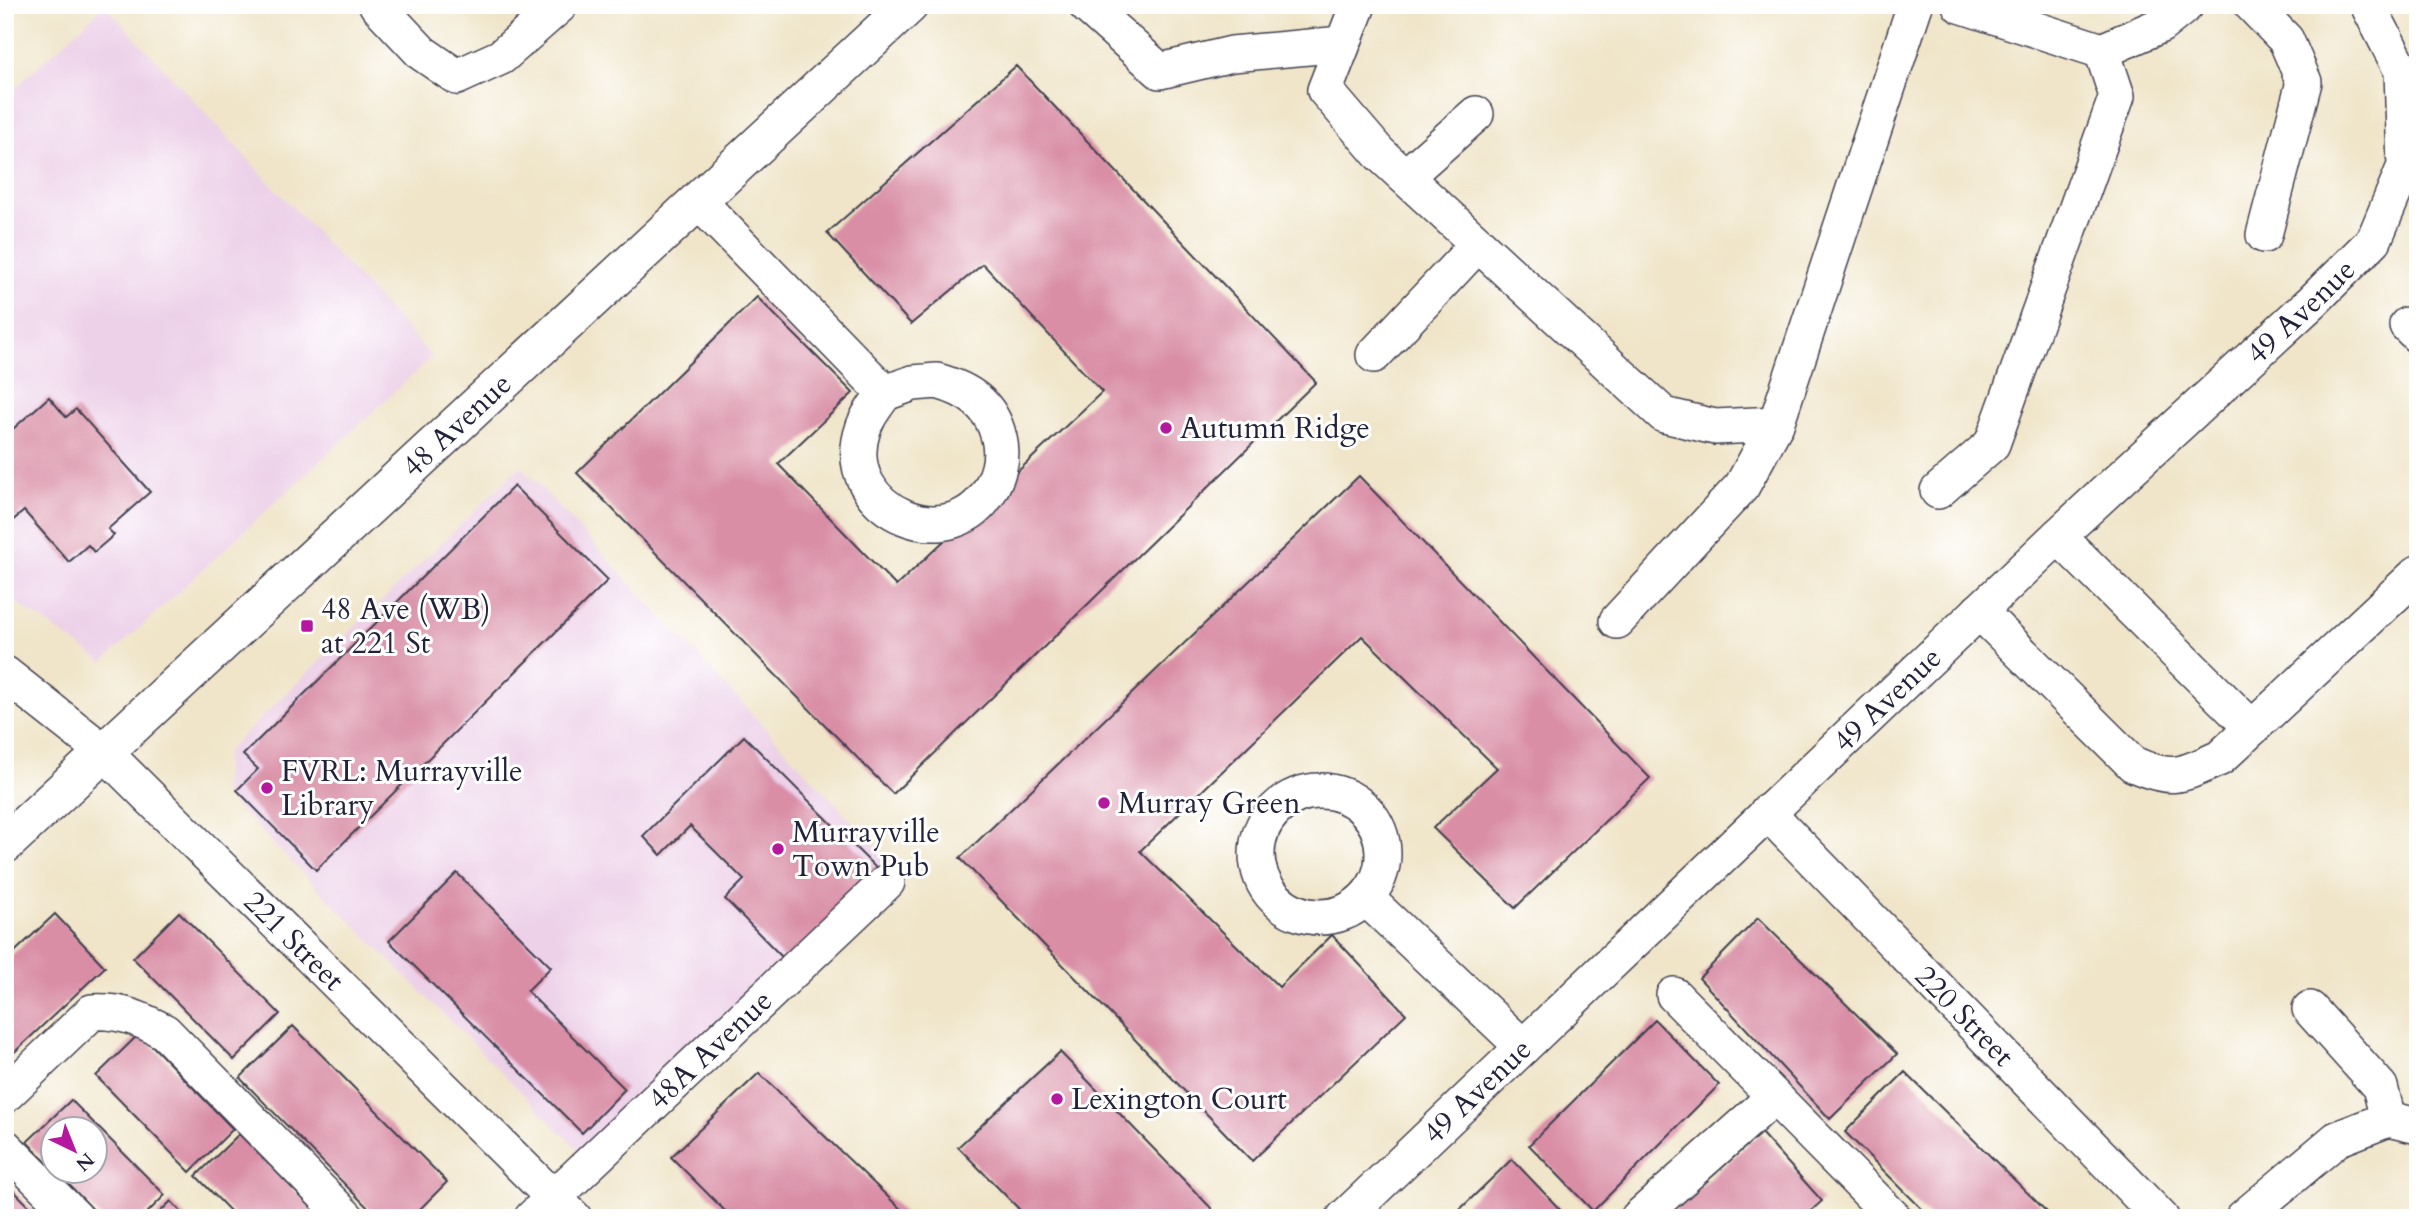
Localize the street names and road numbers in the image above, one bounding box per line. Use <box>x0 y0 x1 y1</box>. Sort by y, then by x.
street label: 49 Avenue <box>2237 250 2364 373</box>
street label: 48 Avenue <box>393 364 520 486</box>
street label: 49 Avenue <box>1824 637 1950 761</box>
street label: 221 Street <box>235 882 354 1000</box>
street label: 220 Street <box>1906 956 2024 1076</box>
street label: 48A Avenue <box>639 981 781 1119</box>
street label: 49 Avenue <box>1414 1029 1540 1153</box>

